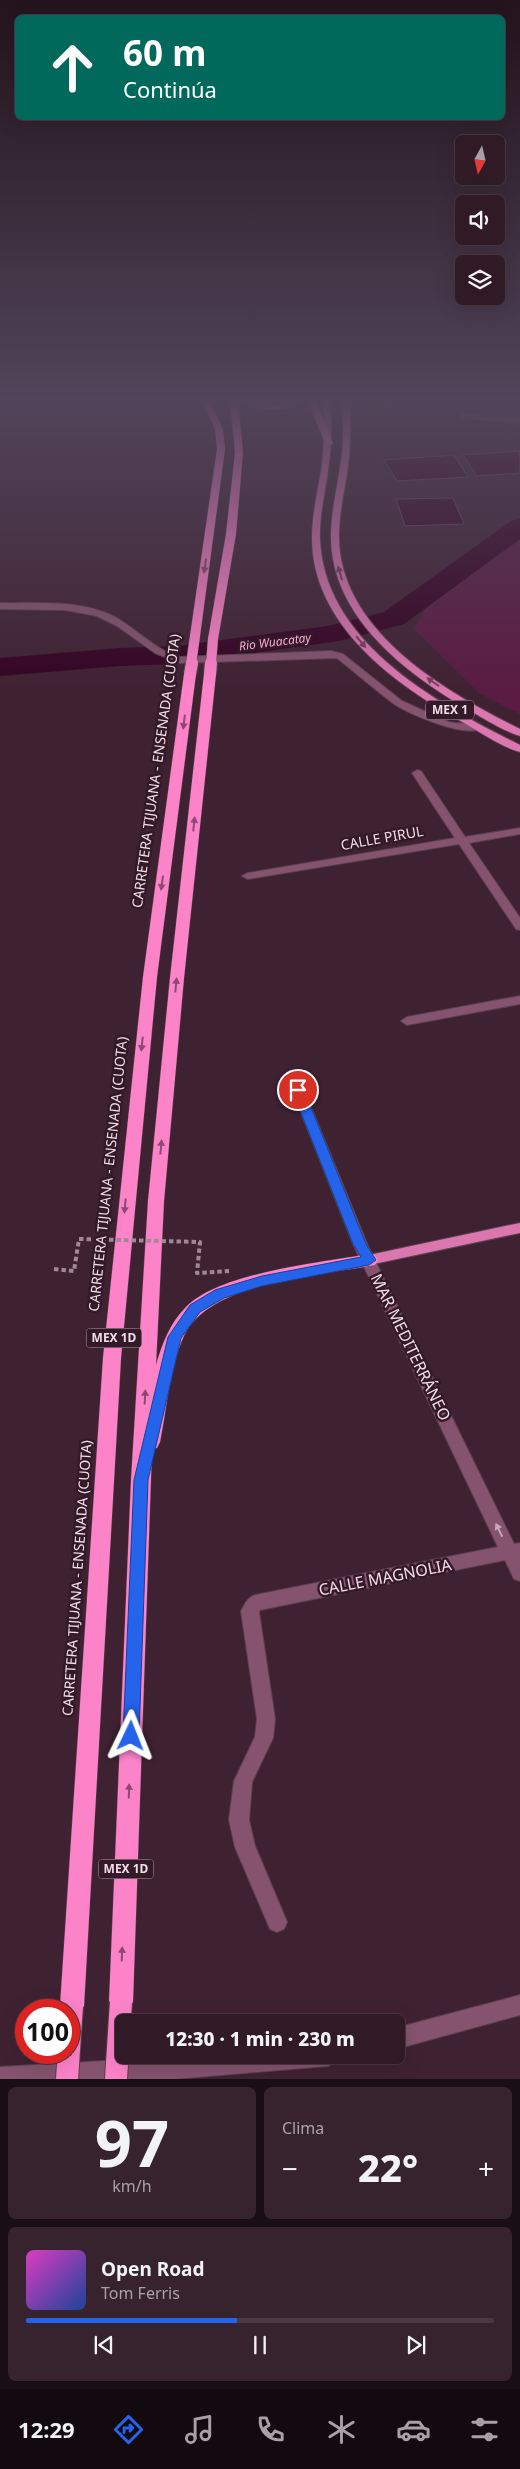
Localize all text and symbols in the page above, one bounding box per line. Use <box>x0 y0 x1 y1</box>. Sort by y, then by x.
text: 60 m <box>123 29 206 76</box>
icon: ahead <box>40 35 105 100</box>
text: Continúa <box>123 74 217 104</box>
north arrow <box>455 135 505 185</box>
map controls <box>455 135 505 305</box>
button: sound <box>455 195 505 245</box>
button: layers <box>455 255 505 305</box>
one-way arrow <box>201 558 209 574</box>
one-way arrow <box>336 565 344 580</box>
water label: Rio Wuacatay <box>238 628 313 654</box>
street label: CARRETERA TIJUANA - ENSENADA (CUOTA) <box>127 633 184 909</box>
one-way arrow <box>356 635 367 648</box>
one-way arrow <box>426 677 439 687</box>
road number: MEX 1 <box>426 700 474 720</box>
one-way arrow <box>180 714 188 730</box>
one-way arrow <box>190 816 198 832</box>
street label: CALLE PIRUL <box>339 821 425 854</box>
one-way arrow <box>158 875 166 891</box>
one-way arrow <box>172 977 180 993</box>
street label: CARRETERA TIJUANA - ENSENADA (CUOTA) <box>84 1036 131 1312</box>
one-way arrow <box>138 1037 146 1053</box>
pin <box>277 1069 319 1111</box>
icon: arrive <box>284 1076 312 1104</box>
one-way arrow <box>157 1139 165 1155</box>
one-way arrow <box>121 1198 129 1214</box>
street label: MAR MEDITERRÁNEO <box>366 1270 456 1424</box>
road number: MEX 1D <box>86 1329 142 1348</box>
one-way arrow <box>141 1388 149 1404</box>
street label: CARRETERA TIJUANA - ENSENADA (CUOTA) <box>57 1439 96 1716</box>
one-way arrow <box>495 1523 503 1537</box>
street label: CALLE MAGNOLIA <box>317 1553 454 1601</box>
position arrow <box>104 1709 156 1761</box>
one-way arrow <box>125 1783 133 1799</box>
road number: MEX 1D <box>98 1860 154 1878</box>
one-way arrow <box>119 1945 127 1961</box>
speed limit sign: 100 <box>15 1999 80 2064</box>
text: 12:30 · 1 min · 230 m <box>165 2026 355 2052</box>
text: 97 <box>95 2098 169 2186</box>
text: Clima <box>282 2117 324 2139</box>
text: 22° <box>358 2141 418 2193</box>
text: − <box>282 2149 298 2187</box>
text: + <box>478 2149 494 2187</box>
text: km/h <box>112 2175 152 2197</box>
text: Open Road <box>101 2256 204 2282</box>
text: Tom Ferris <box>101 2282 180 2304</box>
icon: previous <box>90 2331 118 2359</box>
icon: pause <box>246 2331 274 2359</box>
icon: next <box>402 2331 430 2359</box>
icon: directions <box>111 2412 146 2447</box>
icon: music <box>182 2412 217 2447</box>
icon: phone <box>253 2412 288 2447</box>
icon: climate <box>324 2412 359 2447</box>
icon: car <box>396 2412 431 2447</box>
icon: filters <box>467 2412 502 2447</box>
text: 12:29 <box>18 2414 75 2444</box>

